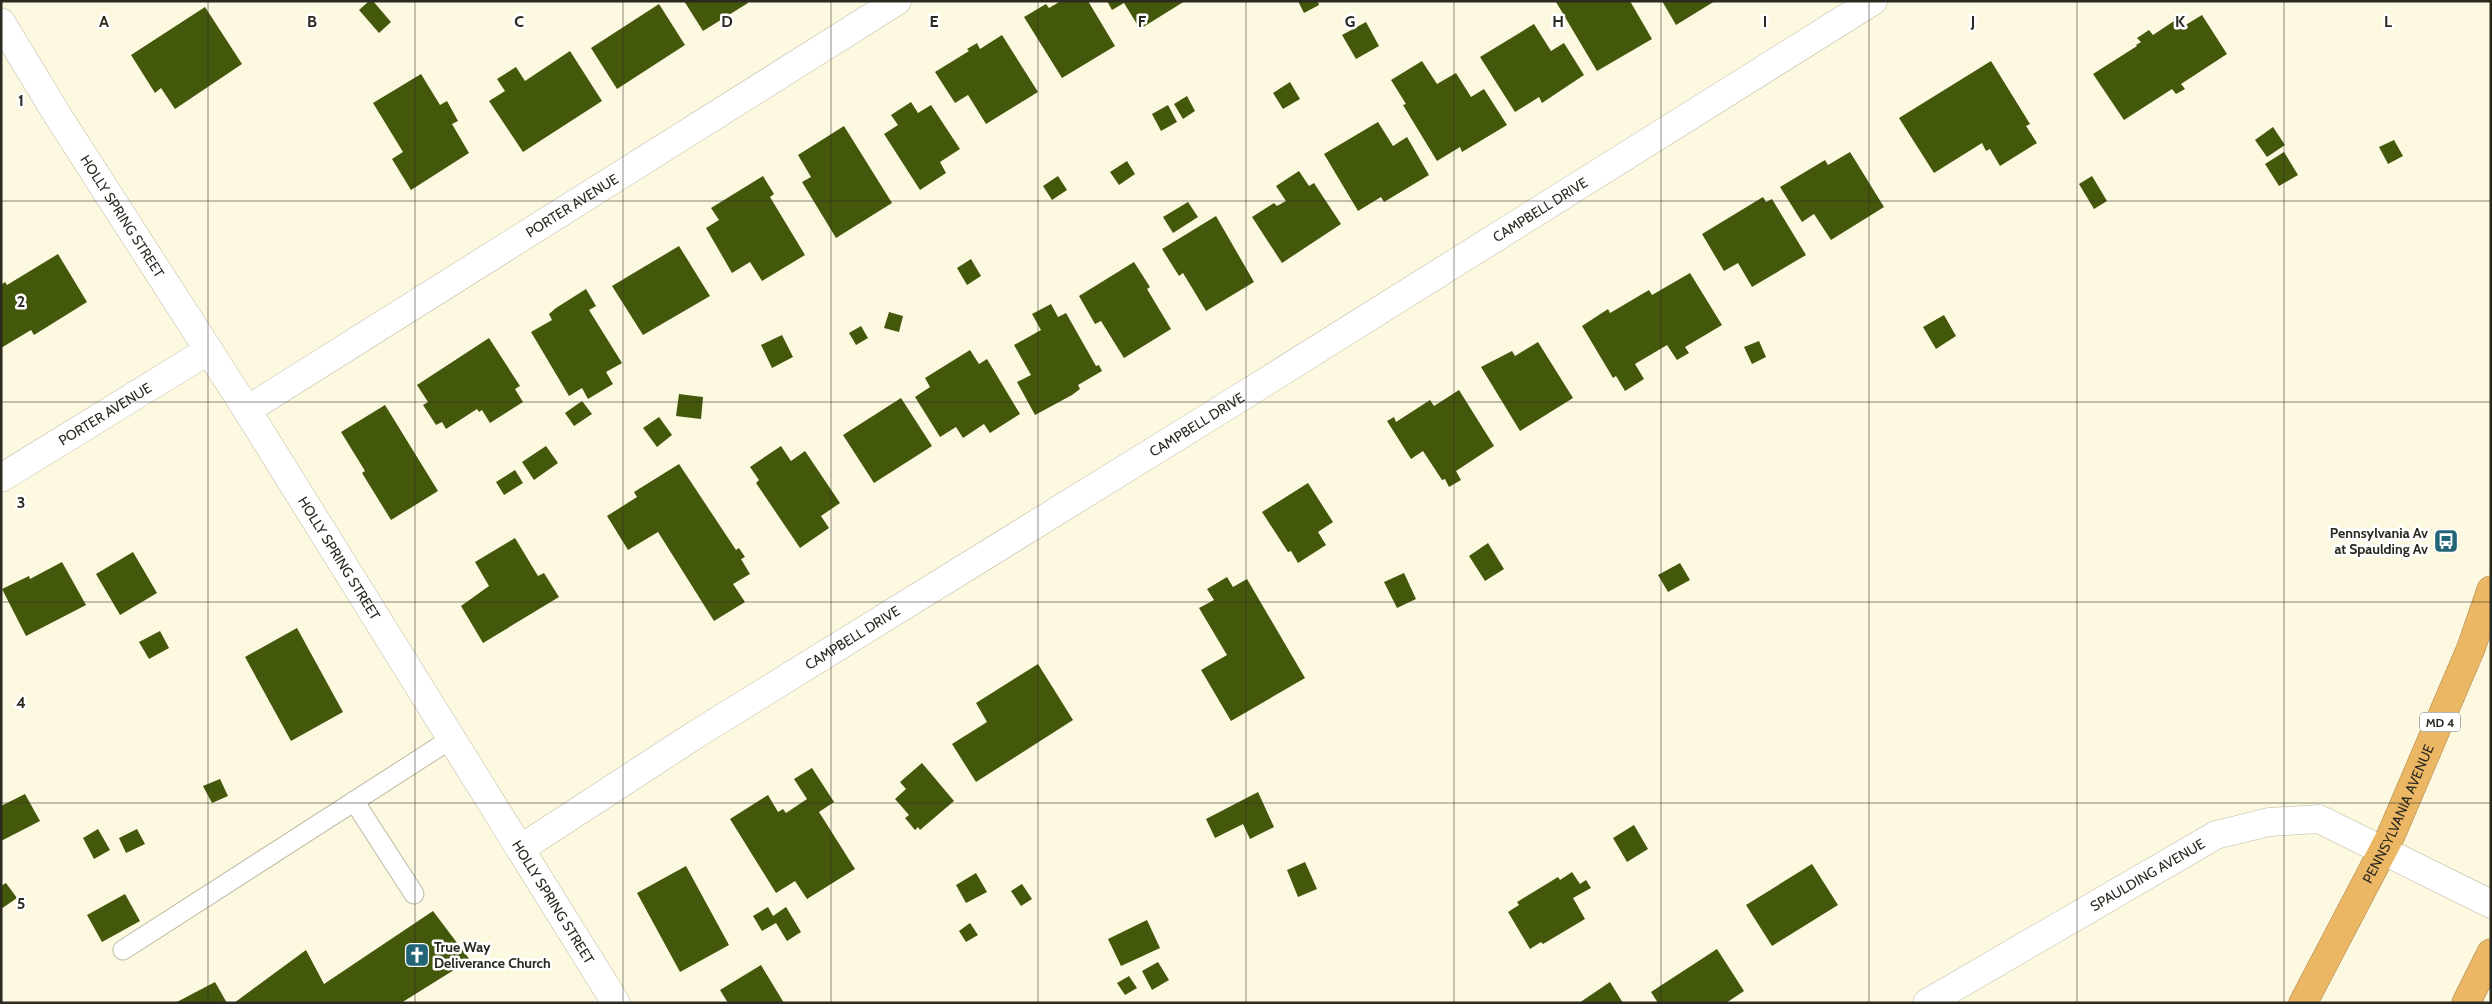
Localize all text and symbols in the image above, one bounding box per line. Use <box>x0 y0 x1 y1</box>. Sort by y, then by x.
text: A <box>99 12 109 31</box>
text: B <box>307 12 317 31</box>
text: C <box>514 12 524 31</box>
text: D <box>721 12 733 31</box>
text: E <box>929 12 939 31</box>
text: F <box>1138 12 1147 31</box>
text: G <box>1345 12 1355 31</box>
text: H <box>1552 12 1564 31</box>
text: I <box>1763 12 1767 31</box>
text: J <box>1970 12 1975 31</box>
text: K <box>2175 12 2185 31</box>
text: L <box>2384 12 2392 31</box>
text: 1 <box>18 91 24 110</box>
street label: HOLLY SPRING STREET <box>76 151 169 281</box>
street label: PORTER AVENUE <box>522 170 622 241</box>
street label: CAMPBELL DRIVE <box>1489 173 1591 246</box>
text: 2 <box>17 292 25 311</box>
street label: PORTER AVENUE <box>55 379 155 449</box>
street label: CAMPBELL DRIVE <box>1146 388 1248 461</box>
text: 3 <box>17 493 25 512</box>
street label: HOLLY SPRING STREET <box>294 493 385 624</box>
place label: Pennsylvania Av at Spaulding Av <box>2330 524 2428 558</box>
bus stop icon: Pennsylvania Av at Spaulding Av <box>2433 528 2459 554</box>
street label: CAMPBELL DRIVE <box>802 601 903 674</box>
text: 4 <box>16 693 26 712</box>
road number: MD 4 <box>2420 712 2460 732</box>
street label: PENNSYLVANIA AVENUE <box>2358 741 2438 886</box>
street label: SPAULDING AVENUE <box>2087 834 2208 915</box>
street label: HOLLY SPRING STREET <box>508 837 599 968</box>
text: 5 <box>17 894 25 913</box>
place label: True Way Deliverance Church <box>434 938 551 972</box>
church icon: True Way Deliverance Church <box>404 942 430 968</box>

